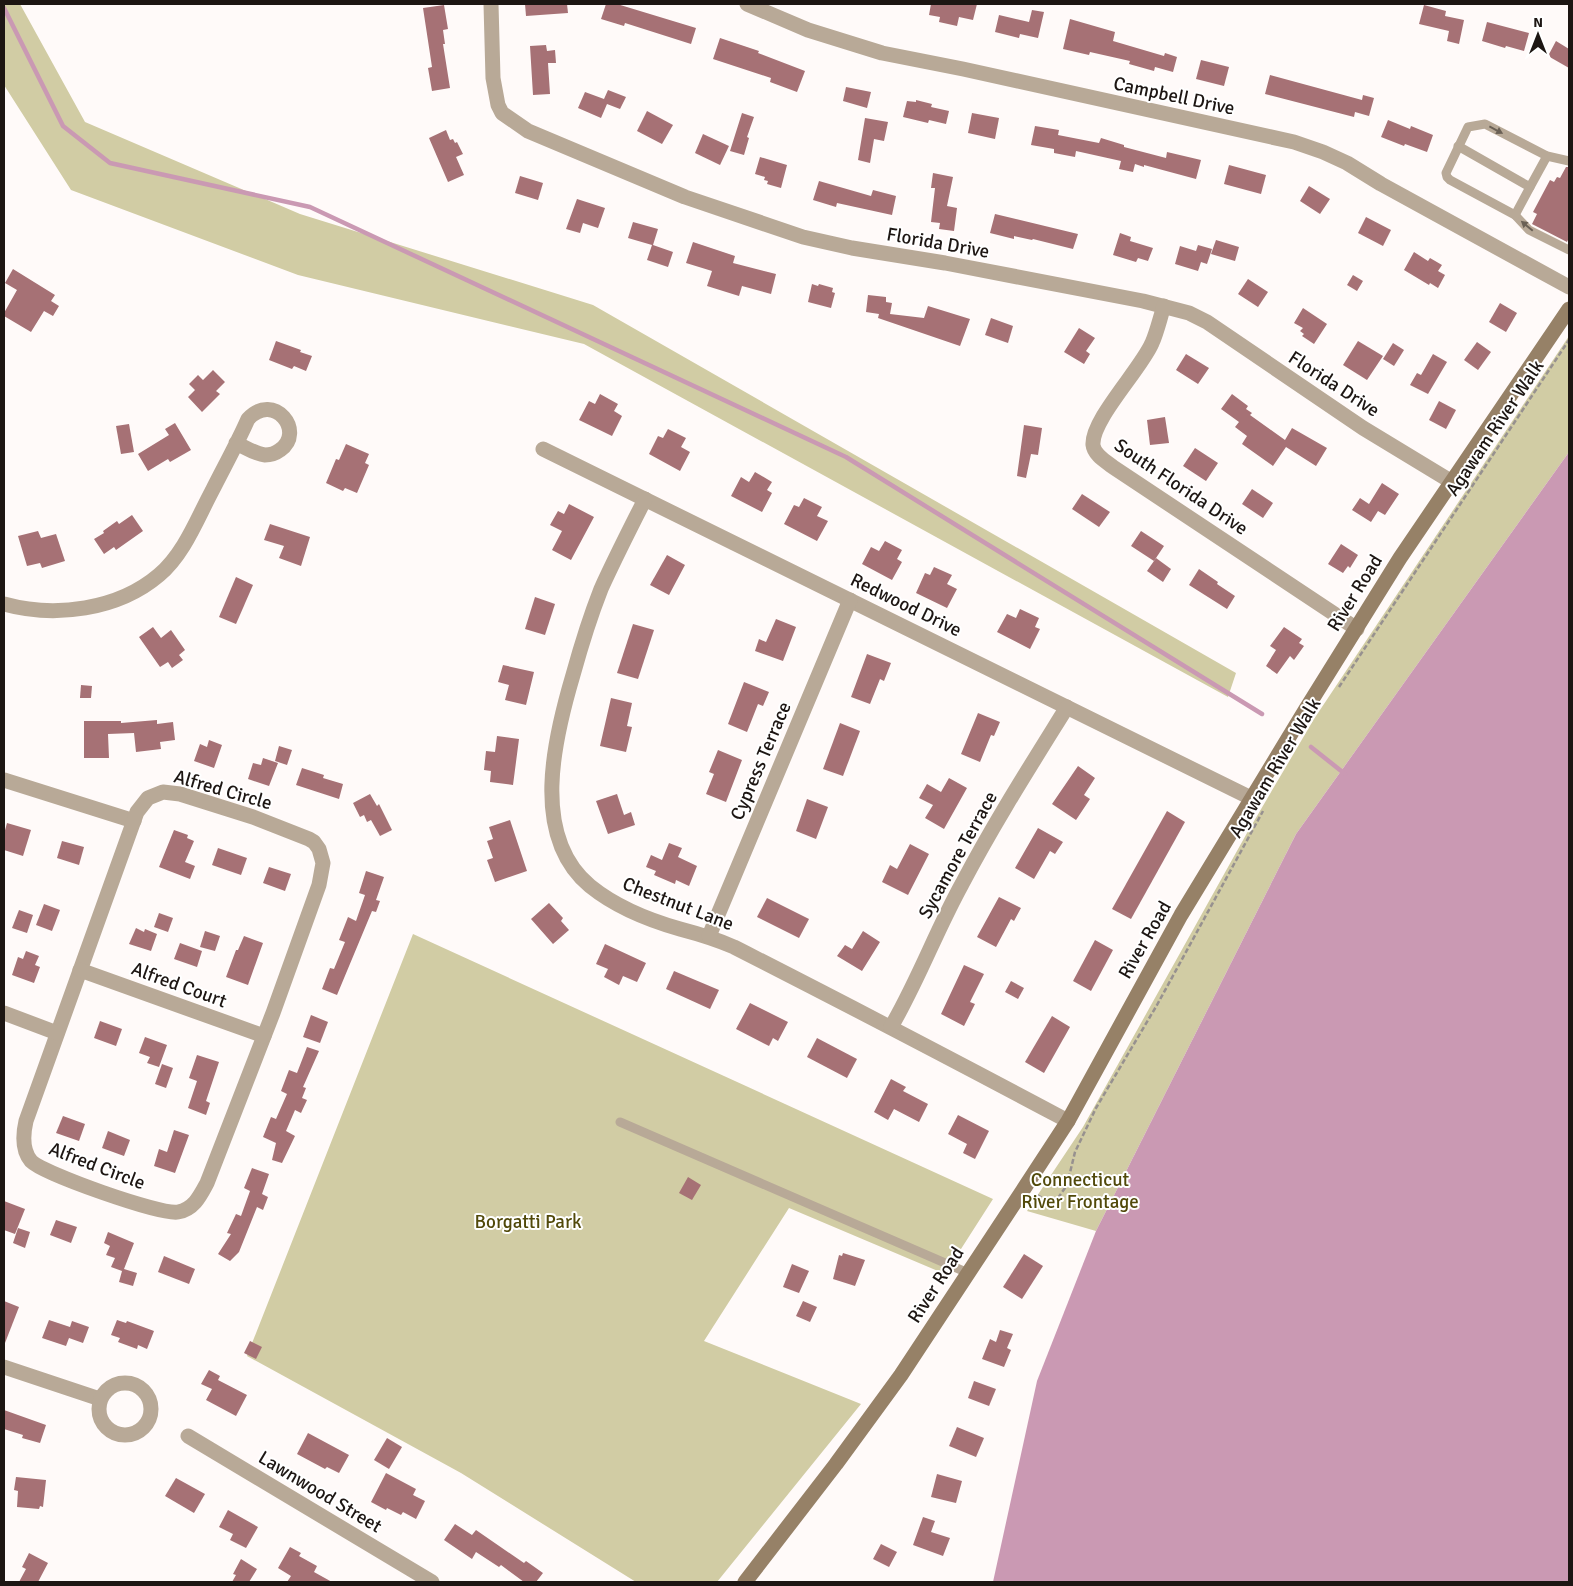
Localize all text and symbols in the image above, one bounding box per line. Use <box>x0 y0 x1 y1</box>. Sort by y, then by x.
north arrow <box>1513 10 1563 60</box>
text: N <box>1533 14 1543 31</box>
street label: Campbell Drive <box>1111 71 1237 121</box>
one-way arrow <box>1489 126 1503 134</box>
one-way arrow <box>1521 221 1534 232</box>
street label: Florida Drive <box>885 222 991 264</box>
street label: Florida Drive <box>1284 346 1384 422</box>
street label: Agawam River Walk <box>1441 355 1550 501</box>
street label: South Florida Drive <box>1110 433 1252 541</box>
street label: River Road <box>1322 550 1388 636</box>
street label: Redwood Drive <box>846 568 966 642</box>
street label: Agawam River Walk <box>1224 693 1326 842</box>
street label: Cypress Terrace <box>725 698 797 824</box>
street label: Alfred Circle <box>171 765 275 815</box>
street label: Sycamore Terrace <box>913 787 1003 923</box>
street label: Chestnut Lane <box>619 872 737 936</box>
street label: River Road <box>1113 897 1177 983</box>
street label: Alfred Court <box>128 957 230 1013</box>
street label: Alfred Circle <box>46 1137 148 1195</box>
park label: Connecticut River Frontage <box>1021 1168 1139 1214</box>
park label: Borgatti Park <box>475 1210 582 1234</box>
street label: River Road <box>902 1242 970 1328</box>
street label: Lawnwood Street <box>254 1446 386 1539</box>

